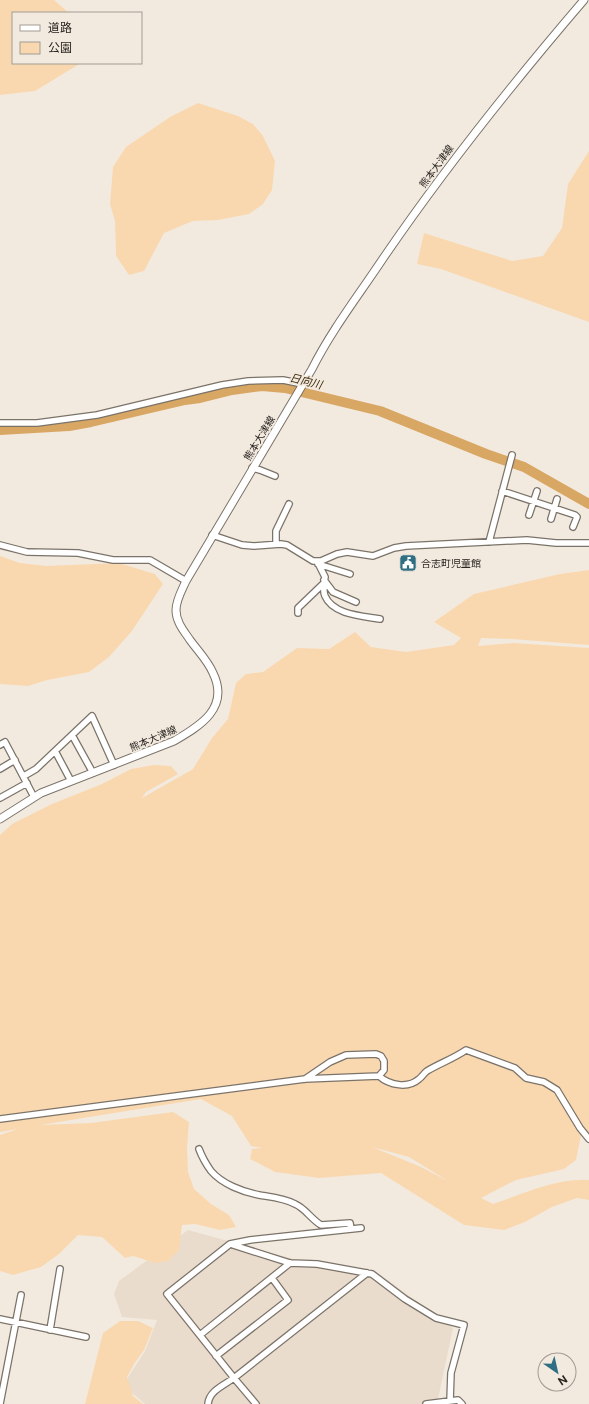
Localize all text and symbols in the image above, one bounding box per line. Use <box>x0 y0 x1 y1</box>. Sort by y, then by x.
legend <box>12 12 142 64</box>
text: 道路 <box>48 21 72 35</box>
text: 公園 <box>48 41 72 55</box>
street label: 熊本大津線 <box>416 142 456 190</box>
water label: 日向川 <box>289 371 324 391</box>
street label: 熊本大津線 <box>241 413 277 463</box>
public building icon: 合志町児童館 <box>398 553 418 573</box>
place label: 合志町児童館 <box>421 557 481 569</box>
street label: 熊本大津線 <box>128 723 178 753</box>
north arrow <box>537 1352 577 1392</box>
text: N <box>556 1373 570 1388</box>

